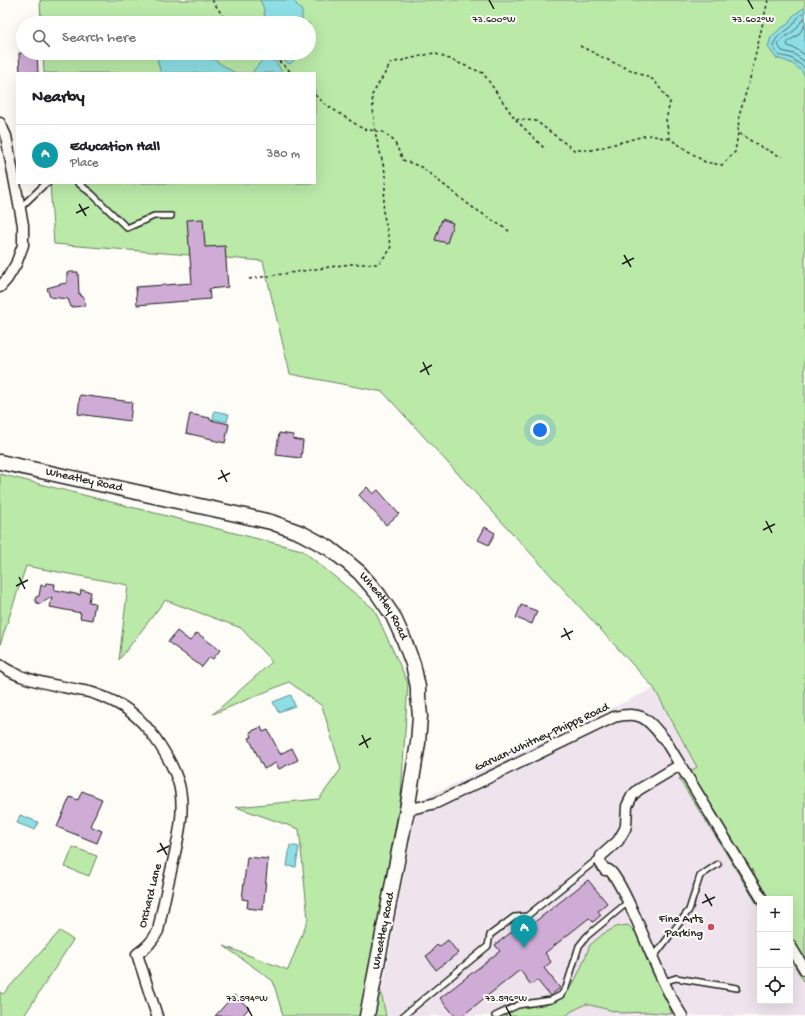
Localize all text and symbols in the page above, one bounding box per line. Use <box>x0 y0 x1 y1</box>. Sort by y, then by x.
text: 73.600°W <box>472 14 516 26</box>
text: 73.602°W <box>731 14 775 26</box>
search box <box>16 16 316 60</box>
icon: search <box>30 27 52 49</box>
text: Search here <box>62 29 136 47</box>
text: Nearby <box>32 88 85 108</box>
text: Education Hall <box>70 138 160 156</box>
text: A <box>41 147 49 162</box>
text: 380 m <box>266 147 300 162</box>
text: Place <box>70 156 98 171</box>
your location <box>530 420 550 440</box>
street label: Wheatley Road <box>44 465 125 496</box>
street label: Wheatley Road <box>356 570 410 643</box>
street label: Garvan-Whitney-Phipps Road <box>473 700 612 775</box>
street label: Orchard Lane <box>136 862 166 930</box>
street label: Wheatley Road <box>370 890 399 971</box>
map controls <box>757 896 793 1004</box>
button: + <box>757 896 793 932</box>
place label: Fine Arts Parking <box>658 913 704 941</box>
pin: A <box>511 915 537 948</box>
marker: Fine Arts Parking <box>706 922 716 932</box>
button: − <box>757 932 793 968</box>
button: locate <box>757 968 793 1004</box>
text: 73.594°W <box>225 993 268 1005</box>
text: 73.596°W <box>484 993 527 1005</box>

